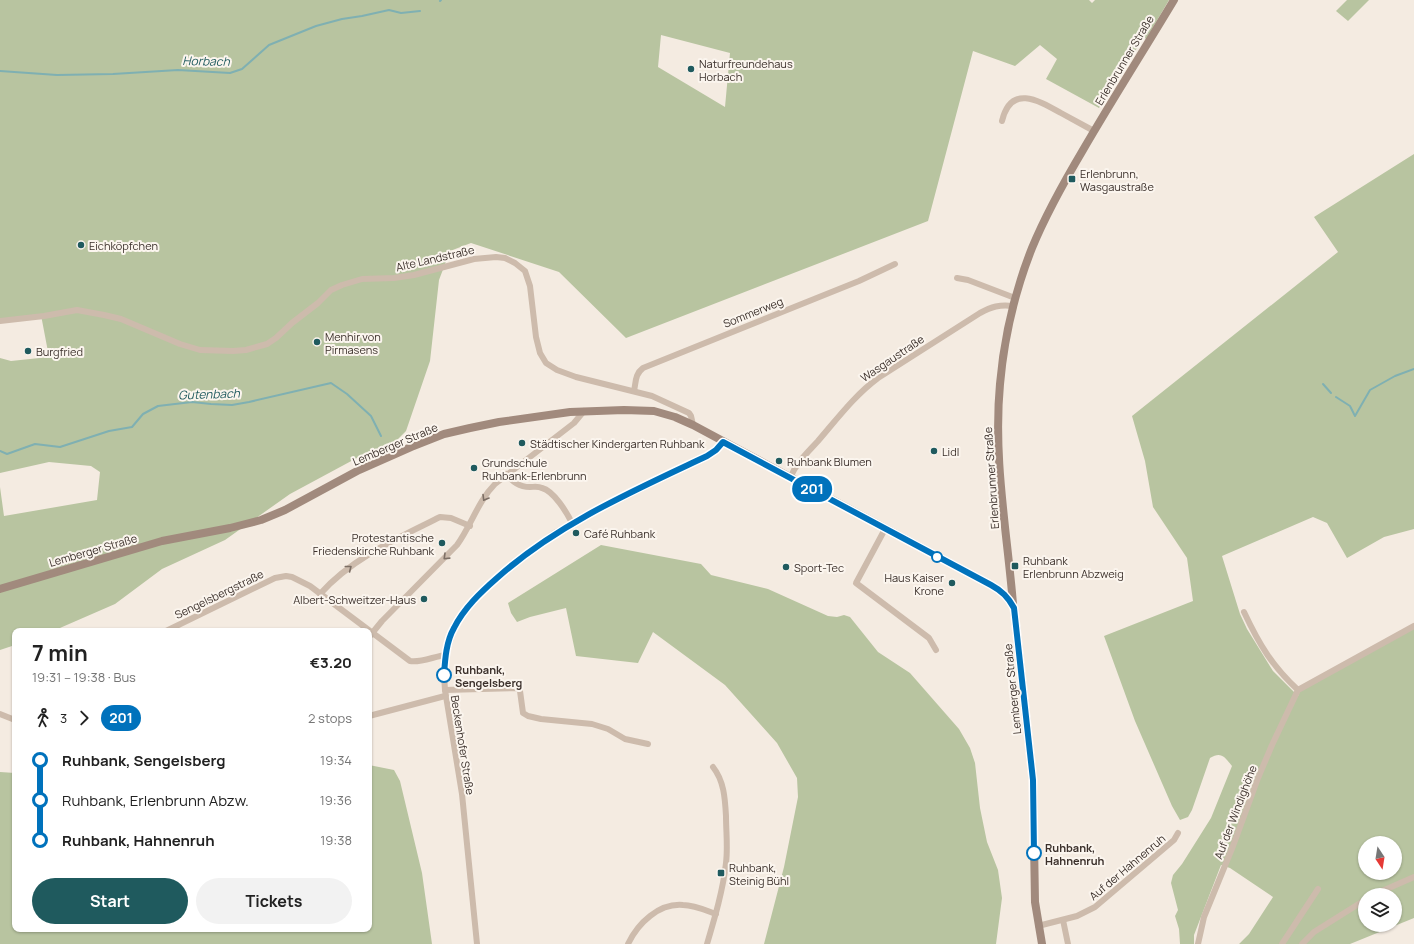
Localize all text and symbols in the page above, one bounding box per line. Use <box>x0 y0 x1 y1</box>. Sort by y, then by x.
street label: Erlenbrunner Straße <box>1091 12 1157 108</box>
water label: Horbach <box>182 52 231 70</box>
place label: Naturfreundehaus Horbach <box>699 56 793 84</box>
marker: Naturfreundehaus Horbach <box>686 64 696 74</box>
place label: Erlenbrunn, Wasgaustraße <box>1080 166 1154 194</box>
marker: Erlenbrunn, Wasgaustraße <box>1067 174 1077 184</box>
place label: Eichköpfchen <box>89 238 158 253</box>
marker: Eichköpfchen <box>76 240 86 250</box>
street label: Alte Landstraße <box>394 242 476 274</box>
street label: Sommerweg <box>721 293 785 331</box>
place label: Menhir von Pirmasens <box>325 329 381 357</box>
street label: Wasgaustraße <box>857 331 927 385</box>
marker: Menhir von Pirmasens <box>312 337 322 347</box>
place label: Burgfried <box>36 344 83 359</box>
marker: Burgfried <box>23 346 33 356</box>
water label: Gutenbach <box>178 384 241 404</box>
street label: Lemberger Straße <box>350 419 440 469</box>
street label: Erlenbrunner Straße <box>980 426 1002 530</box>
place label: Städtischer Kindergarten Ruhbank <box>530 436 705 451</box>
marker: Städtischer Kindergarten Ruhbank <box>517 438 527 448</box>
place label: Lidl <box>942 444 959 459</box>
marker: Lidl <box>929 446 939 456</box>
place label: Ruhbank Blumen <box>787 454 872 469</box>
place label: Grundschule Ruhbank-Erlenbrunn <box>482 455 587 483</box>
marker: Ruhbank Blumen <box>774 456 784 466</box>
marker: Grundschule Ruhbank-Erlenbrunn <box>469 463 479 473</box>
line badge: 201 <box>789 476 835 502</box>
text: 201 <box>800 479 824 498</box>
one-way arrow <box>482 494 489 501</box>
place label: Café Ruhbank <box>584 526 656 541</box>
marker: Café Ruhbank <box>571 528 581 538</box>
street label: Lemberger Straße <box>47 530 139 570</box>
place label: Protestantische Friedenskirche Ruhbank <box>313 530 435 558</box>
marker: Protestantische Friedenskirche Ruhbank <box>437 538 447 548</box>
unlabelled marker <box>931 551 943 563</box>
one-way arrow <box>443 552 451 560</box>
place label: Ruhbank Erlenbrunn Abzweig <box>1023 553 1124 581</box>
place label: Sport-Tec <box>794 560 844 575</box>
marker: Ruhbank Erlenbrunn Abzweig <box>1010 561 1020 571</box>
marker: Sport-Tec <box>781 562 791 572</box>
one-way arrow <box>345 565 352 572</box>
street label: Sengelsbergstraße <box>172 566 266 622</box>
place label: Haus Kaiser Krone <box>884 570 945 598</box>
marker: Haus Kaiser Krone <box>947 578 957 588</box>
place label: Albert-Schweitzer-Haus <box>293 592 416 607</box>
marker: Albert-Schweitzer-Haus <box>419 594 429 604</box>
text: 7 min <box>32 638 88 668</box>
street label: Lemberger Straße <box>1000 642 1024 735</box>
text: €3.20 <box>310 652 352 673</box>
place label: Ruhbank, Sengelsberg <box>455 662 522 690</box>
marker: Ruhbank, Sengelsberg <box>436 667 452 683</box>
text: 19:31 – 19:38 · Bus <box>32 668 136 686</box>
street label: Beckenhofer Straße <box>448 694 478 797</box>
icon: walk <box>32 707 54 729</box>
icon: forward <box>73 707 95 729</box>
text: 201 <box>109 708 133 727</box>
text: 3 <box>60 709 67 727</box>
text: 2 stops <box>308 709 352 727</box>
text: Ruhbank, Sengelsberg <box>62 750 225 771</box>
text: 19:34 <box>320 751 352 769</box>
street label: Auf der Windighöhe <box>1210 762 1260 861</box>
text: Ruhbank, Erlenbrunn Abzw. <box>62 790 249 811</box>
text: 19:36 <box>320 791 352 809</box>
text: Ruhbank, Hahnenruh <box>62 830 215 851</box>
text: 19:38 <box>320 831 352 849</box>
street label: Auf der Hahnenruh <box>1086 831 1168 903</box>
north arrow <box>1358 836 1402 880</box>
map controls <box>1358 836 1402 932</box>
place label: Ruhbank, Hahnenruh <box>1045 840 1105 868</box>
marker: Ruhbank, Hahnenruh <box>1026 845 1042 861</box>
place label: Ruhbank, Steinig Bühl <box>729 860 789 888</box>
marker: Ruhbank, Steinig Bühl <box>716 868 726 878</box>
button: Start <box>32 878 188 924</box>
button: Tickets <box>196 878 352 924</box>
button: layers <box>1358 888 1402 932</box>

